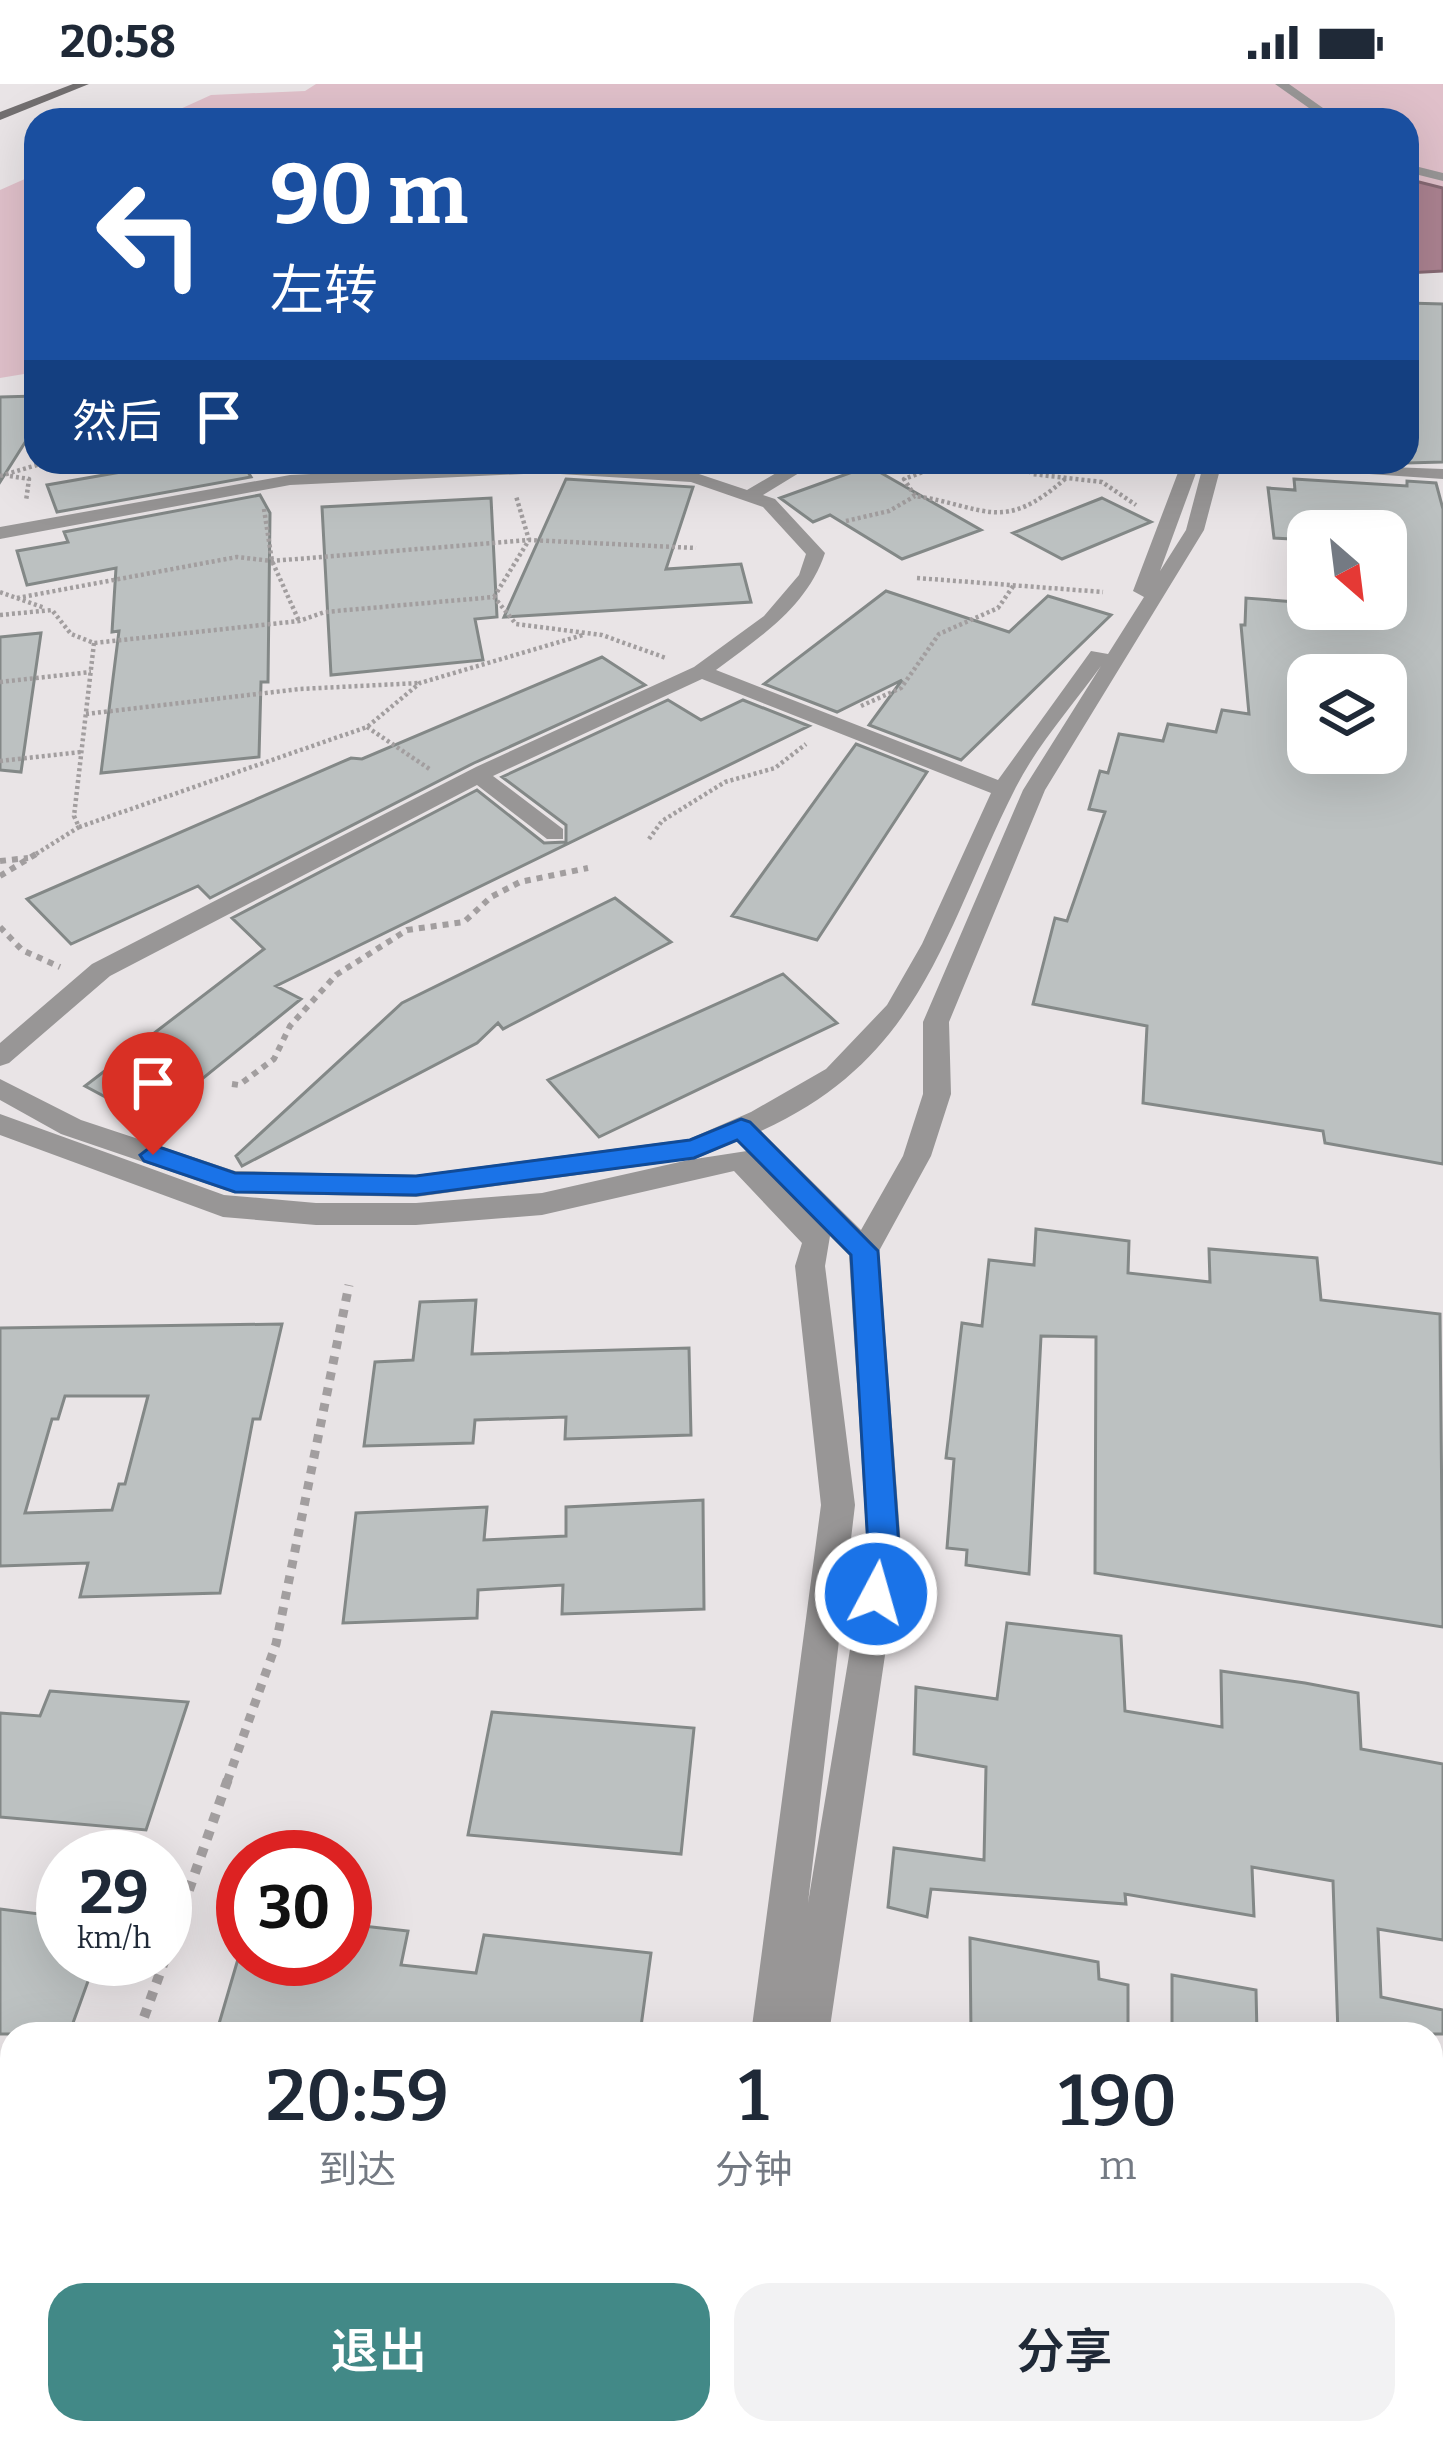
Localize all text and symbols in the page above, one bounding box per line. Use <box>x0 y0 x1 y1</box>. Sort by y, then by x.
text: 20:58 <box>60 15 176 69</box>
text: 90 m <box>270 144 468 245</box>
icon: left <box>72 156 228 312</box>
text: 左转 <box>270 259 378 323</box>
icon: arrive <box>186 384 252 450</box>
text: 然后 <box>72 395 162 449</box>
north arrow <box>1287 510 1407 630</box>
map controls <box>1287 510 1407 774</box>
button: layers <box>1287 654 1407 774</box>
pin <box>102 1032 204 1155</box>
icon: arrive <box>120 1050 186 1116</box>
position arrow <box>813 1531 939 1657</box>
speed limit sign: 30 <box>216 1830 372 1986</box>
text: 29 <box>79 1857 149 1929</box>
text: km/h <box>77 1920 151 1956</box>
text: 20:59 <box>266 2053 449 2139</box>
text: 1 <box>738 2053 769 2139</box>
text: 190 <box>1058 2058 1177 2144</box>
text: m <box>1099 2143 1136 2189</box>
text: 到达 <box>318 2147 396 2193</box>
text: 分钟 <box>715 2147 793 2193</box>
button: 退出 <box>48 2283 710 2421</box>
button: 分享 <box>734 2283 1395 2421</box>

